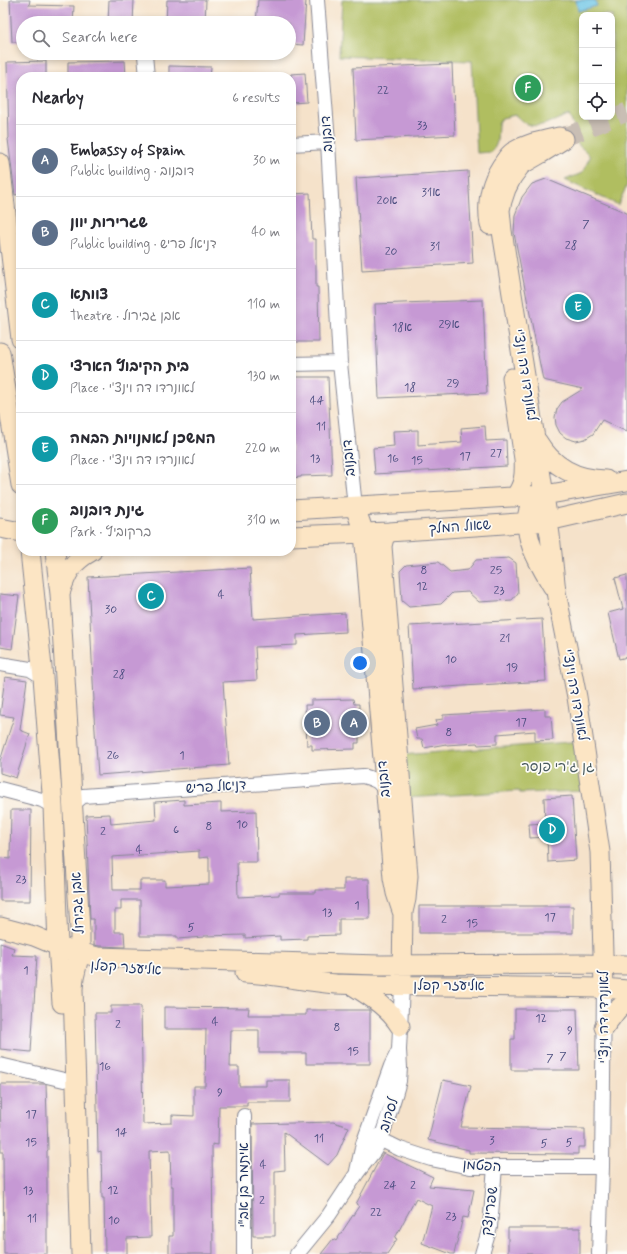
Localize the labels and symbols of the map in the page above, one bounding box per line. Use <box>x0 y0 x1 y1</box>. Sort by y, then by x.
pin: F <box>515 73 541 103</box>
house number: 22 <box>377 83 389 99</box>
street label: דובנוב <box>317 115 337 153</box>
house number: 33 <box>417 118 427 134</box>
house number: 31א <box>422 185 440 201</box>
house number: 20א <box>377 193 397 209</box>
house number: 7 <box>582 217 590 233</box>
house number: 28 <box>565 238 577 254</box>
house number: 31 <box>430 239 440 255</box>
house number: 20 <box>385 244 398 260</box>
pin: E <box>565 292 591 322</box>
house number: 29א <box>438 317 460 333</box>
house number: 18א <box>392 320 412 336</box>
street label: לאונרדו דה וינצ'י <box>509 328 541 423</box>
house number: 29 <box>446 376 460 392</box>
house number: 18 <box>404 380 416 396</box>
house number: 44 <box>310 393 324 409</box>
house number: 11 <box>316 419 326 435</box>
street label: דובנוב <box>338 439 360 477</box>
house number: 27 <box>490 446 502 462</box>
house number: 17 <box>459 449 471 465</box>
house number: 13 <box>310 451 320 467</box>
house number: 16 <box>387 451 399 467</box>
house number: 15 <box>411 453 423 469</box>
street label: שאול המלך <box>428 516 492 538</box>
house number: 8 <box>421 563 427 579</box>
house number: 25 <box>490 563 502 579</box>
house number: 12 <box>416 579 428 595</box>
pin: C <box>138 581 164 611</box>
house number: 23 <box>494 583 504 599</box>
house number: 4 <box>218 587 225 603</box>
house number: 30 <box>105 602 117 618</box>
house number: 21 <box>499 631 511 647</box>
street label: לאונרדו דה וינצ'י <box>558 648 592 743</box>
house number: 10 <box>445 652 457 668</box>
your location <box>350 653 370 673</box>
house number: 19 <box>506 660 518 676</box>
house number: 28 <box>113 667 125 683</box>
pin: B <box>304 708 330 738</box>
pin: A <box>341 708 367 738</box>
house number: 17 <box>515 715 527 731</box>
house number: 8 <box>446 725 452 741</box>
house number: 26 <box>107 748 120 764</box>
house number: 1 <box>179 748 185 764</box>
park label: גן ג'רי פנסר <box>521 758 595 776</box>
street label: דובנוב <box>373 760 395 798</box>
street label: דניאל פריש <box>185 776 247 798</box>
pin: D <box>539 815 565 845</box>
house number: 10 <box>236 817 248 833</box>
house number: 8 <box>206 819 212 835</box>
house number: 6 <box>173 822 179 838</box>
house number: 2 <box>100 824 106 840</box>
house number: 4 <box>136 842 143 858</box>
street label: אבן גבירול <box>67 871 89 935</box>
house number: 23 <box>16 872 26 888</box>
house number: 1 <box>354 898 360 914</box>
house number: 13 <box>322 905 332 921</box>
house number: 17 <box>544 910 556 926</box>
house number: 2 <box>441 912 447 928</box>
house number: 15 <box>466 916 478 932</box>
house number: 5 <box>187 920 195 936</box>
street label: אליעזר קפלן <box>90 957 162 979</box>
house number: 1 <box>23 963 29 979</box>
street label: לאונרדו דה וינצ'י <box>595 970 613 1063</box>
street label: אליעזר קפלן <box>413 977 485 995</box>
house number: 12 <box>535 1011 547 1027</box>
house number: 4 <box>212 1014 219 1030</box>
house number: 2 <box>115 1017 121 1033</box>
house number: 8 <box>334 1020 340 1036</box>
house number: 9 <box>567 1023 573 1039</box>
house number: 15 <box>347 1044 359 1060</box>
house number: 7 <box>559 1049 567 1065</box>
house number: 7 <box>546 1051 554 1067</box>
house number: 16 <box>99 1059 111 1075</box>
house number: 9 <box>217 1085 223 1101</box>
street label: לסקוב <box>375 1095 403 1134</box>
house number: 17 <box>25 1107 37 1123</box>
house number: 14 <box>115 1125 127 1141</box>
house number: 11 <box>314 1131 324 1147</box>
house number: 3 <box>489 1133 495 1149</box>
house number: 15 <box>25 1135 37 1151</box>
house number: 5 <box>565 1135 573 1151</box>
house number: 5 <box>540 1136 548 1152</box>
street label: איתמר בן אב"י <box>235 1142 253 1228</box>
street label: הפטמן <box>462 1156 502 1176</box>
house number: 4 <box>260 1157 267 1173</box>
house number: 24 <box>383 1178 397 1194</box>
house number: 2 <box>410 1178 416 1194</box>
house number: 13 <box>23 1183 33 1199</box>
house number: 12 <box>107 1183 119 1199</box>
street label: שפרינצק <box>478 1185 502 1237</box>
house number: 2 <box>259 1193 265 1209</box>
house number: 22 <box>370 1205 382 1221</box>
house number: 23 <box>446 1209 456 1225</box>
house number: 11 <box>27 1211 37 1227</box>
house number: 10 <box>108 1213 120 1229</box>

